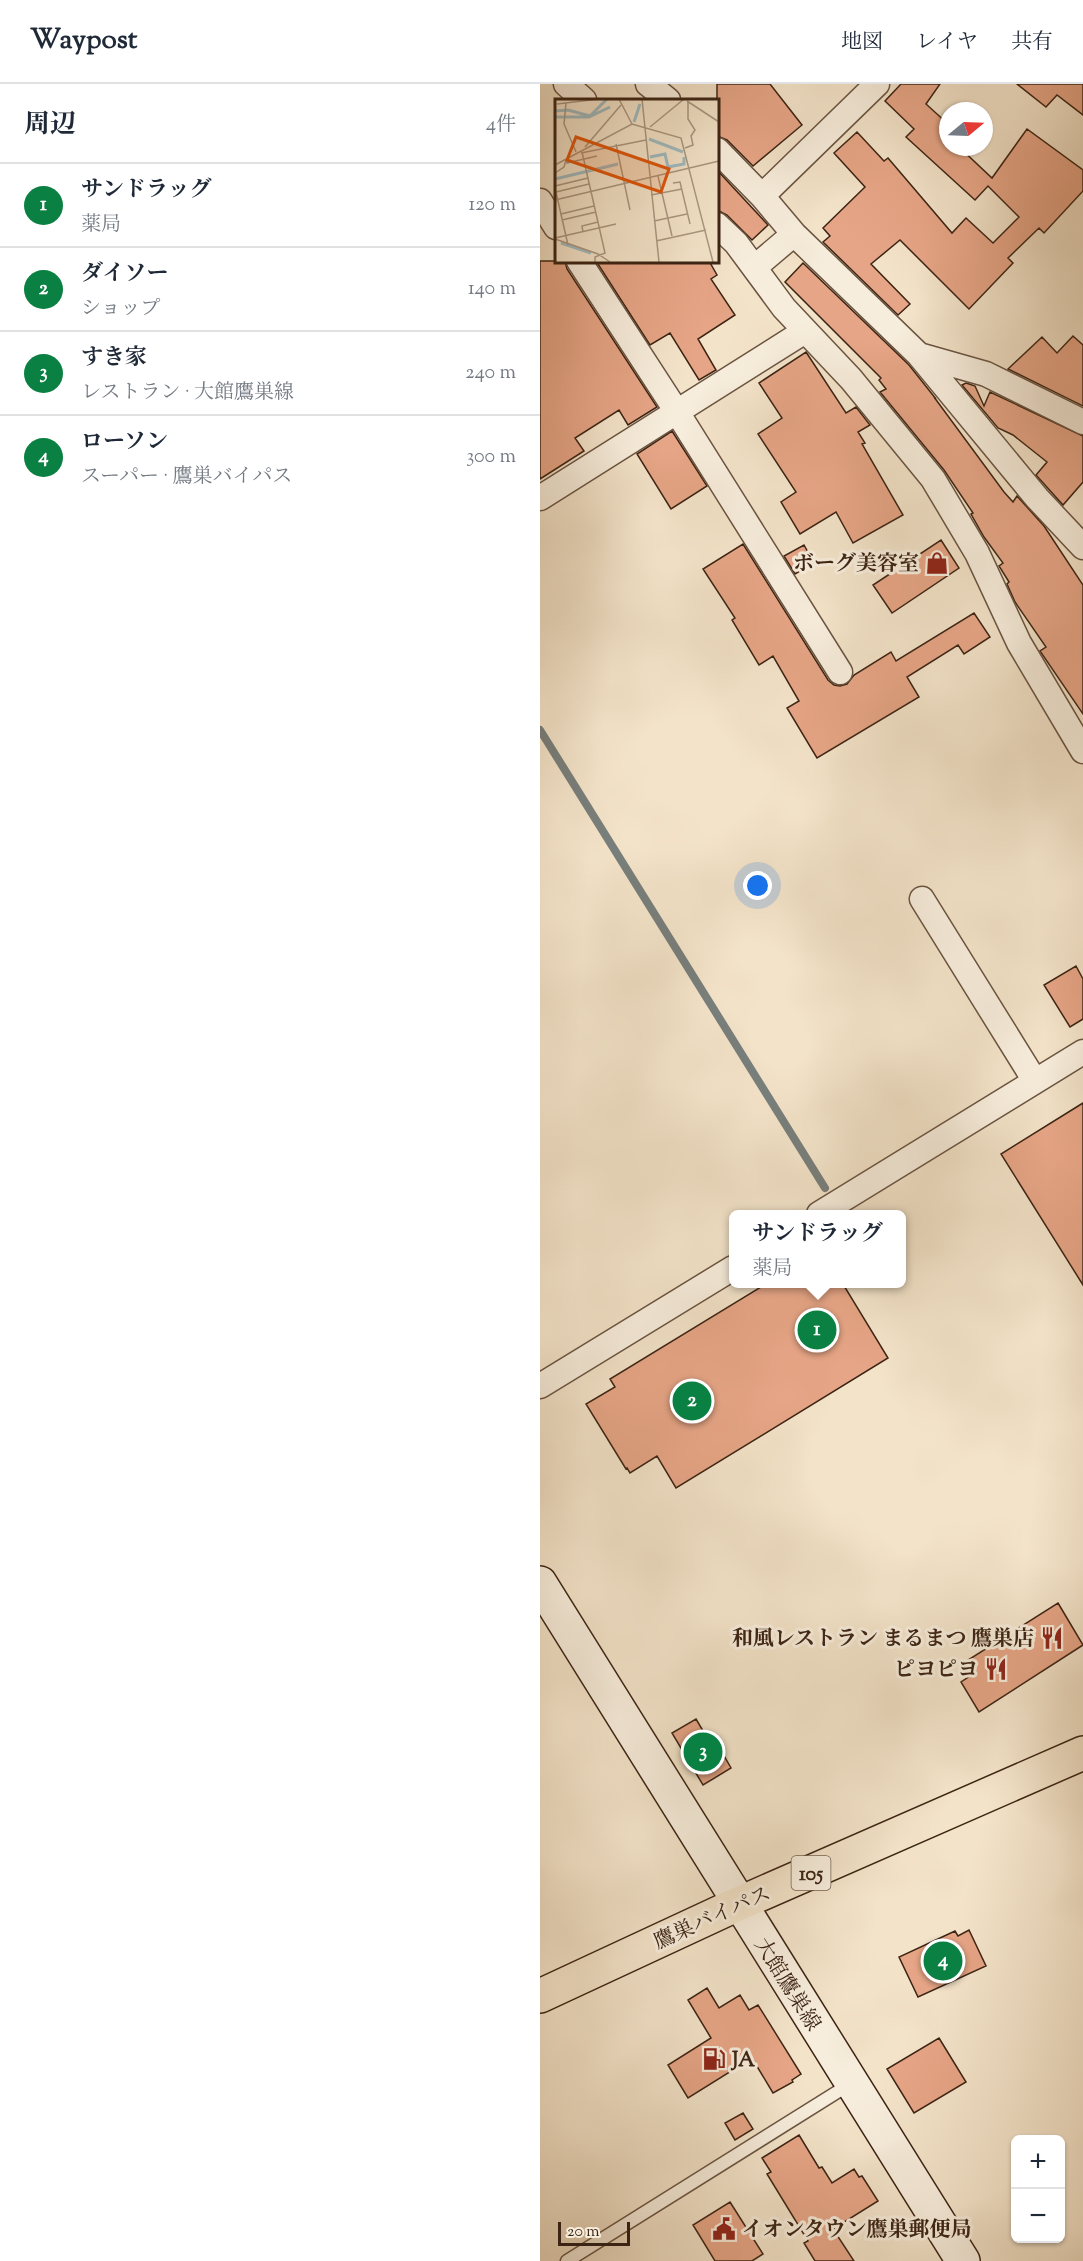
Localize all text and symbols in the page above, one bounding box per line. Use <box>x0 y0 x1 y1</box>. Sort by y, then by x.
text: Waypost <box>30 21 137 61</box>
text: 地図 <box>841 28 883 58</box>
text: レイヤ <box>916 28 978 58</box>
text: 共有 <box>1011 28 1053 58</box>
inset map <box>555 99 718 262</box>
north arrow <box>939 102 993 156</box>
text: 周辺 <box>24 107 76 144</box>
text: 4件 <box>486 111 516 140</box>
text: サンドラッグ <box>81 175 211 207</box>
text: 1 <box>40 191 47 220</box>
text: 120 m <box>468 191 516 220</box>
text: 薬局 <box>81 211 121 240</box>
text: ダイソー <box>81 259 169 291</box>
text: 2 <box>39 275 48 304</box>
text: 140 m <box>468 275 516 304</box>
text: ショップ <box>81 295 161 324</box>
text: すき家 <box>81 343 147 375</box>
text: 3 <box>39 359 48 388</box>
text: 240 m <box>465 359 516 388</box>
text: レストラン · 大館鷹巣線 <box>81 379 294 408</box>
text: ローソン <box>81 427 168 459</box>
text: 4 <box>38 443 49 472</box>
text: 300 m <box>466 443 516 472</box>
text: スーパー · 鷹巣バイパス <box>81 463 292 492</box>
place label: ボーグ美容室 <box>793 550 919 580</box>
shop icon: ボーグ美容室 <box>924 550 950 576</box>
your location <box>743 871 772 900</box>
popup <box>729 1210 906 1288</box>
text: サンドラッグ <box>752 1219 883 1251</box>
text: 薬局 <box>752 1255 792 1284</box>
pin: 1 <box>798 1308 836 1352</box>
pin: 2 <box>672 1378 712 1424</box>
place label: 和風レストラン まるまつ 鷹巣店 <box>732 1625 1034 1655</box>
restaurant icon: 和風レストラン まるまつ 鷹巣店 <box>1039 1625 1065 1651</box>
place label: ピヨピヨ <box>894 1656 978 1686</box>
restaurant icon: ピヨピヨ <box>983 1656 1009 1682</box>
pin: 3 <box>684 1730 722 1774</box>
road number: 105 <box>792 1856 830 1890</box>
street label: 鷹巣バイパス <box>649 1880 776 1958</box>
street label: 大館鷹巣線 <box>746 1933 827 2038</box>
pin: 4 <box>924 1938 962 1984</box>
fuel station icon: JA <box>701 2046 727 2072</box>
place label: JA <box>730 2046 756 2076</box>
map controls <box>1011 2135 1065 2243</box>
button: + <box>1011 2135 1065 2189</box>
button: − <box>1011 2189 1065 2243</box>
public building icon: イオンタウン鷹巣郵便局 <box>711 2216 737 2242</box>
place label: イオンタウン鷹巣郵便局 <box>742 2216 972 2246</box>
scale bar <box>558 2219 630 2246</box>
text: 20 m <box>567 2221 600 2244</box>

